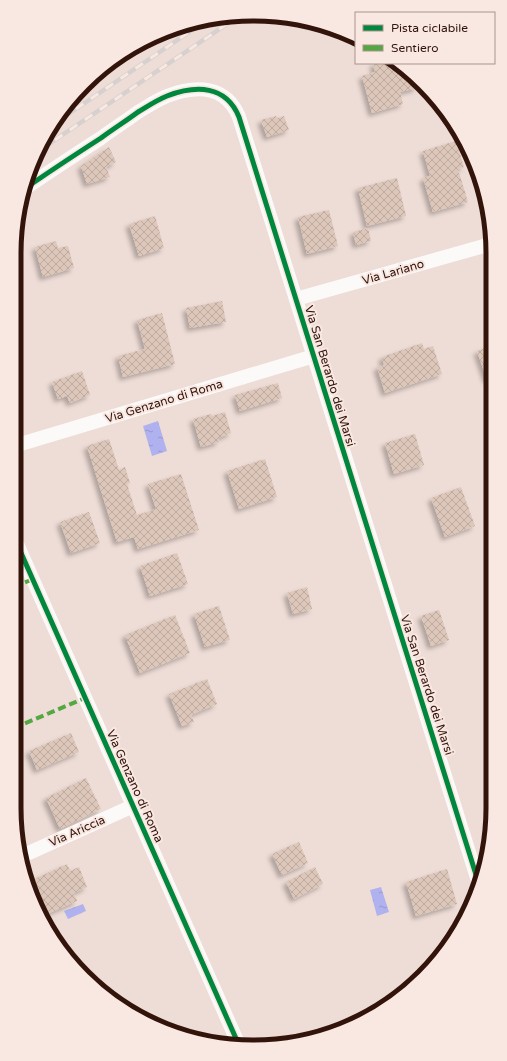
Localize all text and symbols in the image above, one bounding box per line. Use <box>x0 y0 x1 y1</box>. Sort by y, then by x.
legend <box>355 12 495 64</box>
text: Pista ciclabile <box>391 21 468 35</box>
text: Sentiero <box>391 41 438 55</box>
street label: Via Lariano <box>360 256 426 288</box>
street label: Via San Berardo dei Marsi <box>302 304 358 448</box>
street label: Via Genzano di Roma <box>104 376 224 426</box>
street label: Via San Berardo dei Marsi <box>398 613 456 757</box>
street label: Via Genzano di Roma <box>104 727 166 845</box>
street label: Via Ariccia <box>47 812 107 850</box>

